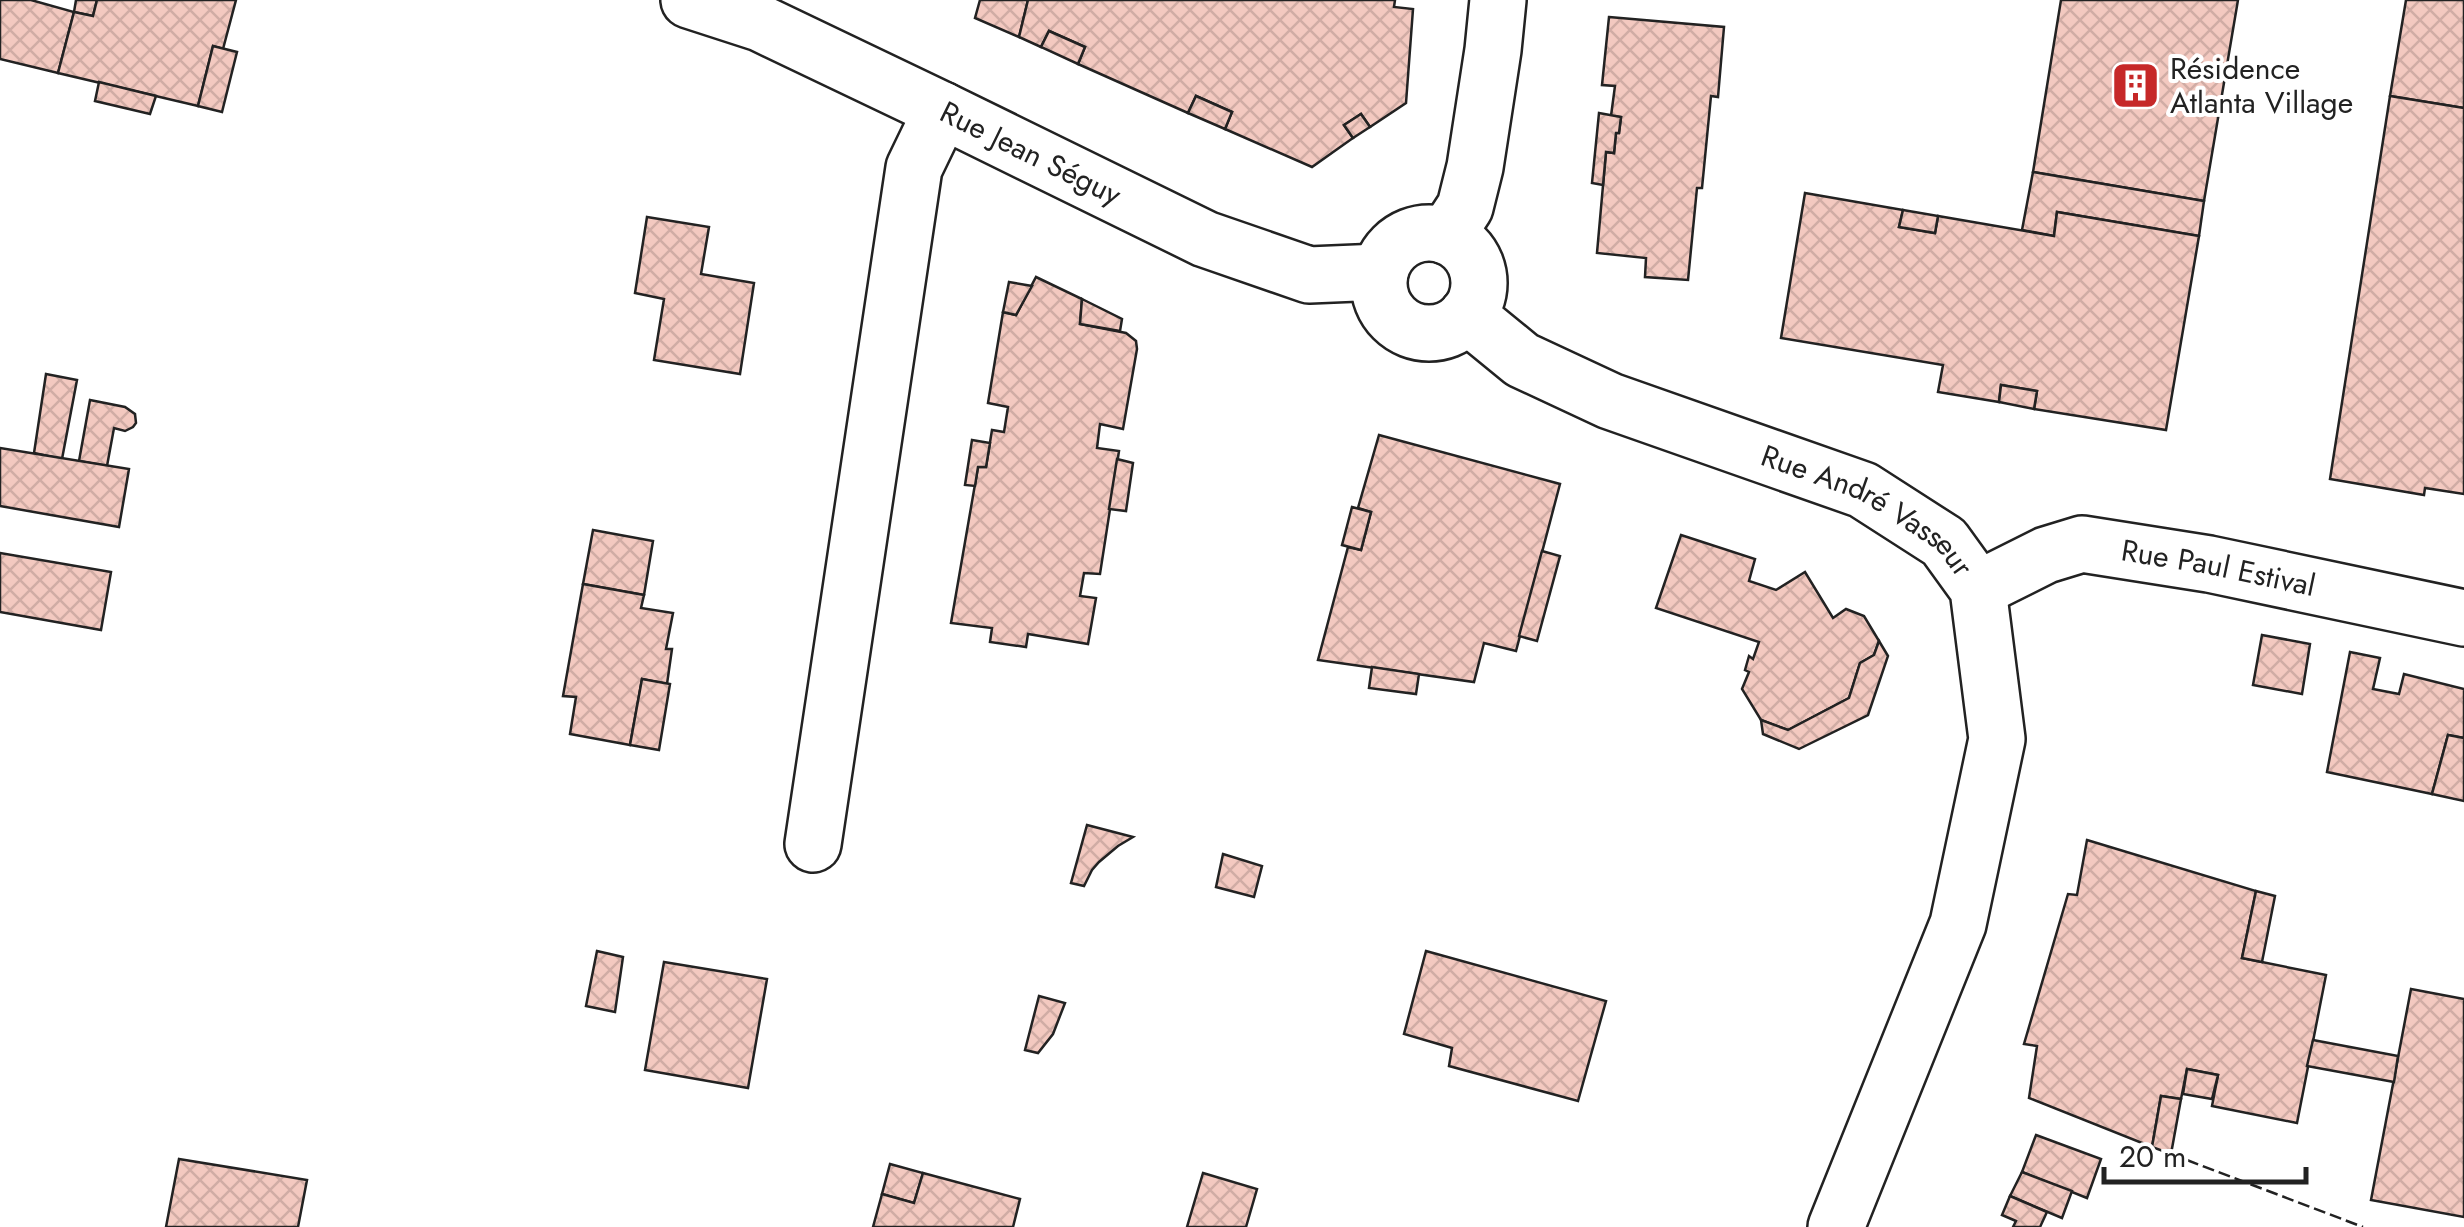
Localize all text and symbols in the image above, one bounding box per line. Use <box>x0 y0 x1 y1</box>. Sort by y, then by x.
place label: Résidence Atlanta Village <box>2170 47 2353 124</box>
building icon: Résidence Atlanta Village <box>2109 60 2161 112</box>
street label: Rue Jean Séguy <box>933 90 1129 216</box>
street label: Rue André Vasseur <box>1755 434 1984 586</box>
street label: Rue Paul Estival <box>2118 528 2319 607</box>
scale bar <box>2104 1122 2306 1184</box>
text: 20 m <box>2119 1135 2186 1178</box>

